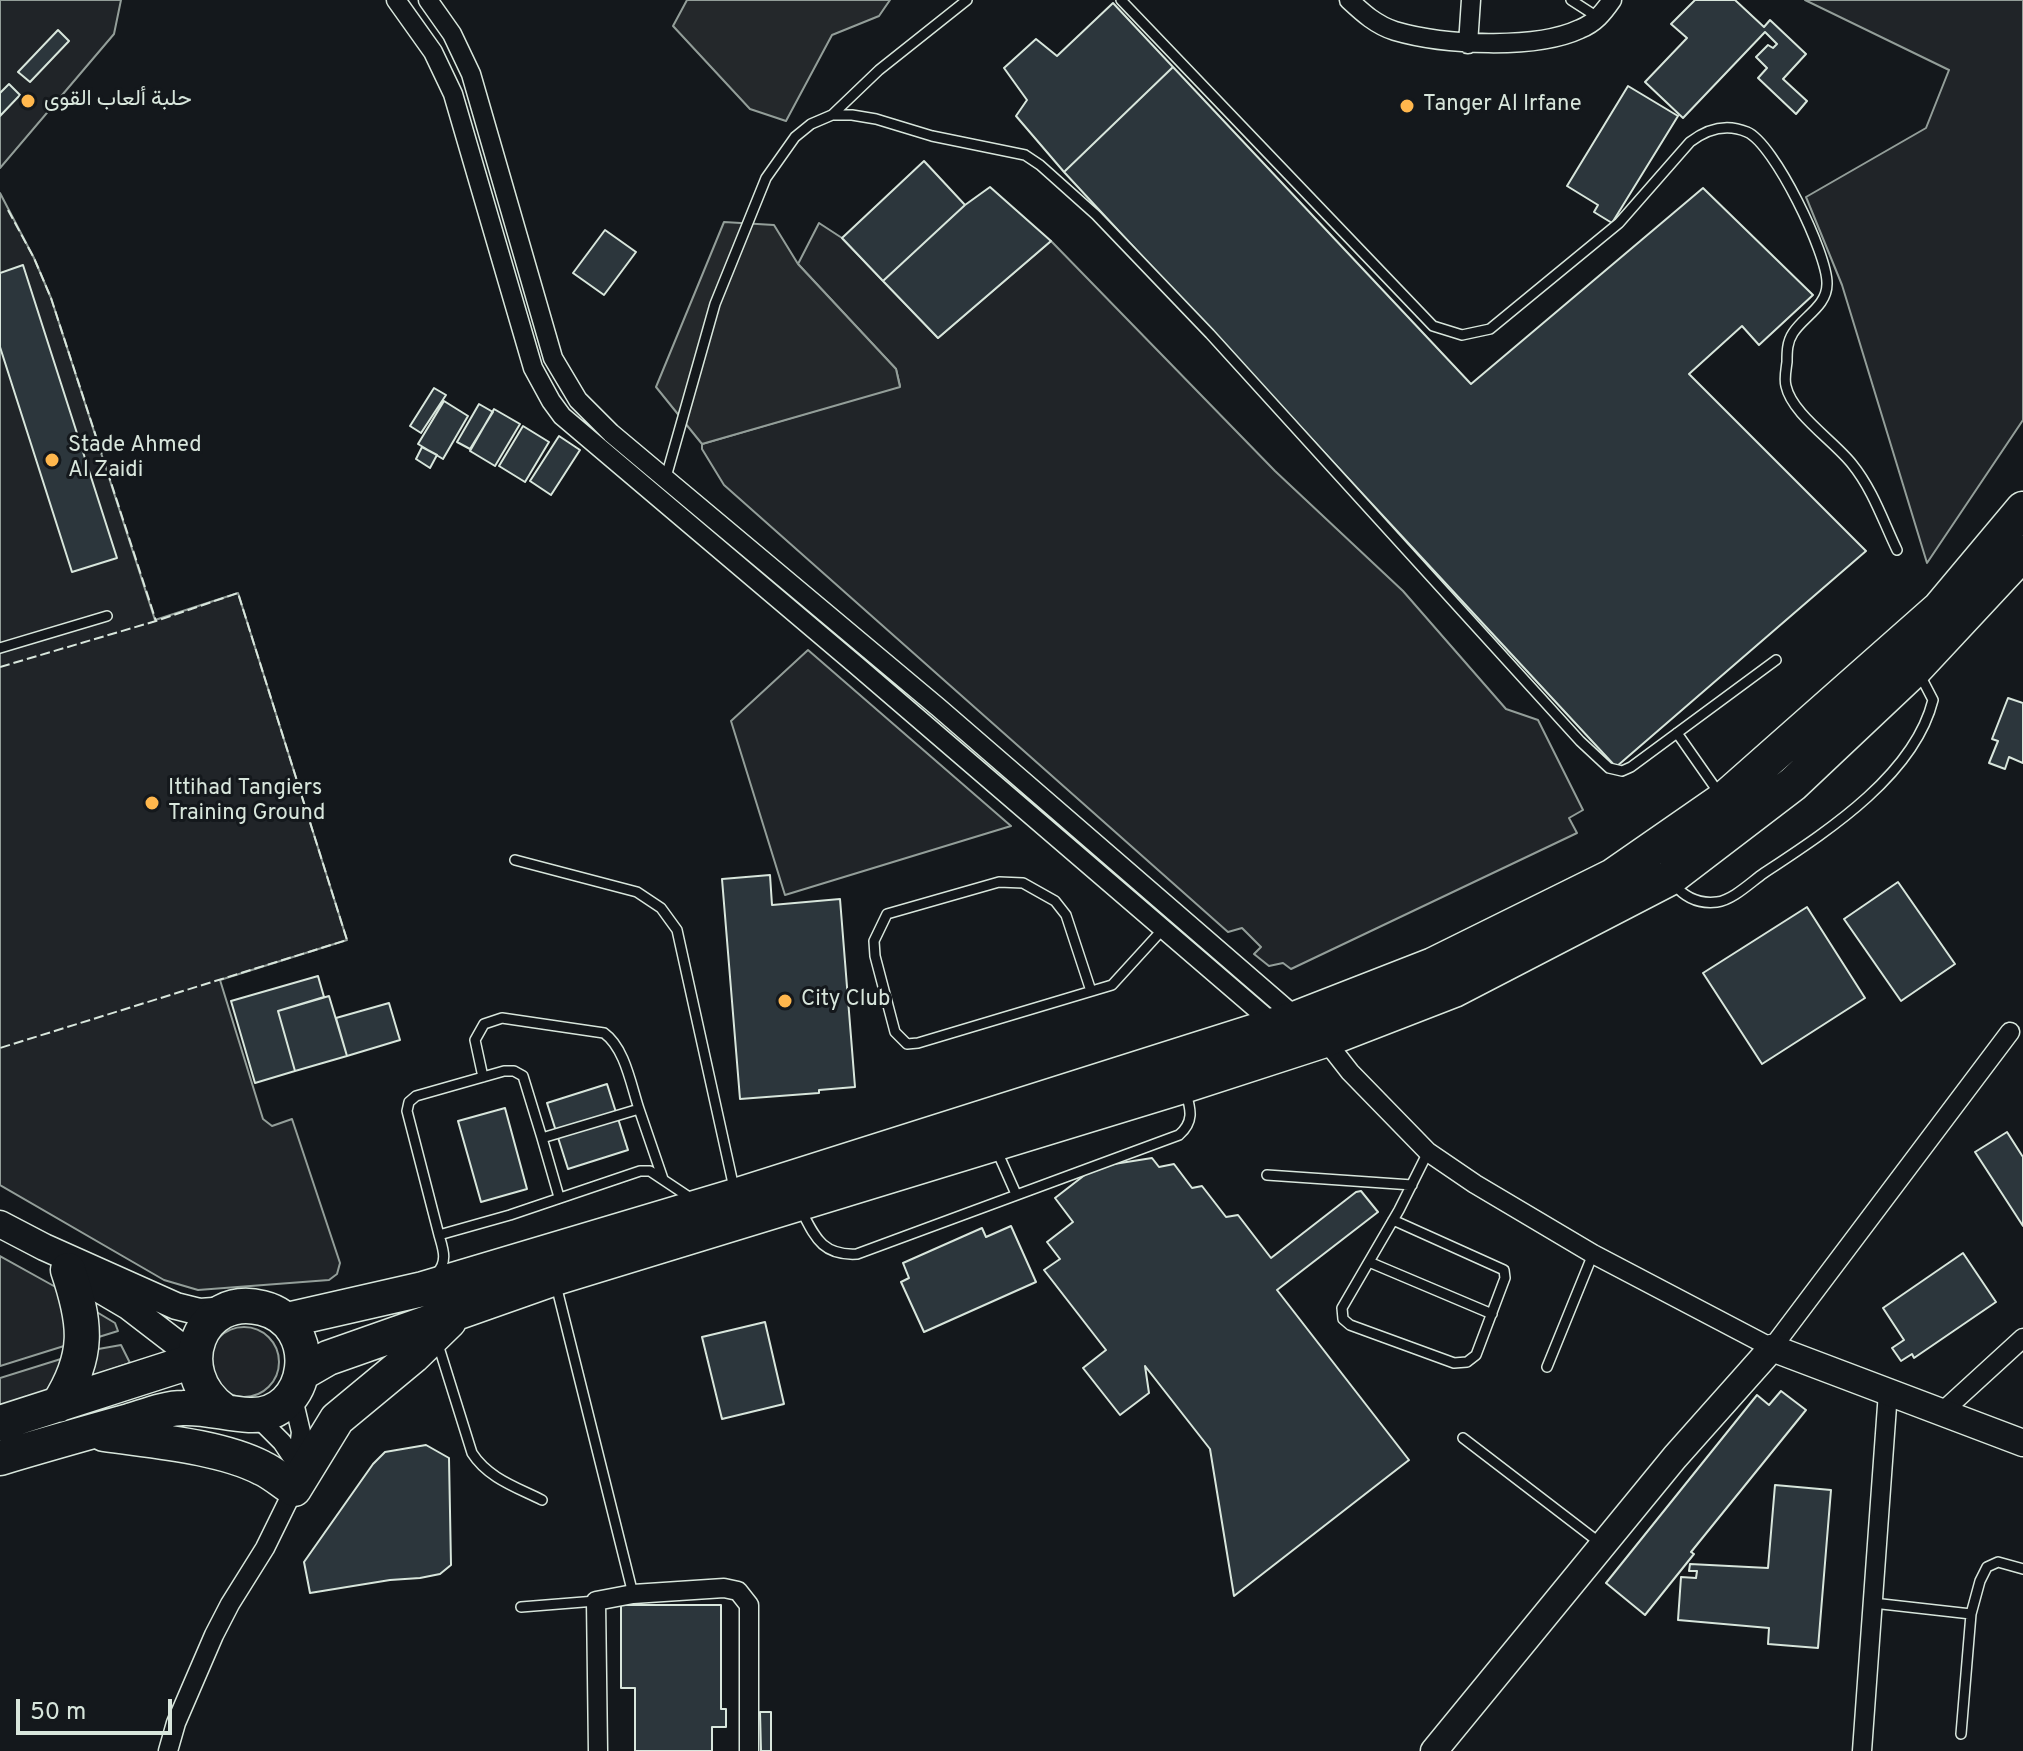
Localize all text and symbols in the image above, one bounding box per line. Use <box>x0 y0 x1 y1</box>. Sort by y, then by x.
place label: حلبة ألعاب القوى <box>44 88 192 114</box>
marker: حلبة ألعاب القوى <box>19 92 37 110</box>
place label: Tanger Al Irfane <box>1423 93 1582 119</box>
marker: Tanger Al Irfane <box>1398 97 1416 115</box>
place label: Stade Ahmed Al Zaidi <box>68 434 201 486</box>
marker: Stade Ahmed Al Zaidi <box>43 451 61 469</box>
place label: Ittihad Tangiers Training Ground <box>168 777 325 828</box>
marker: Ittihad Tangiers Training Ground <box>143 794 161 812</box>
place label: City Club <box>801 988 890 1014</box>
marker: City Club <box>776 992 794 1010</box>
scale bar <box>20 1683 176 1733</box>
text: 50 m <box>30 1698 86 1728</box>

